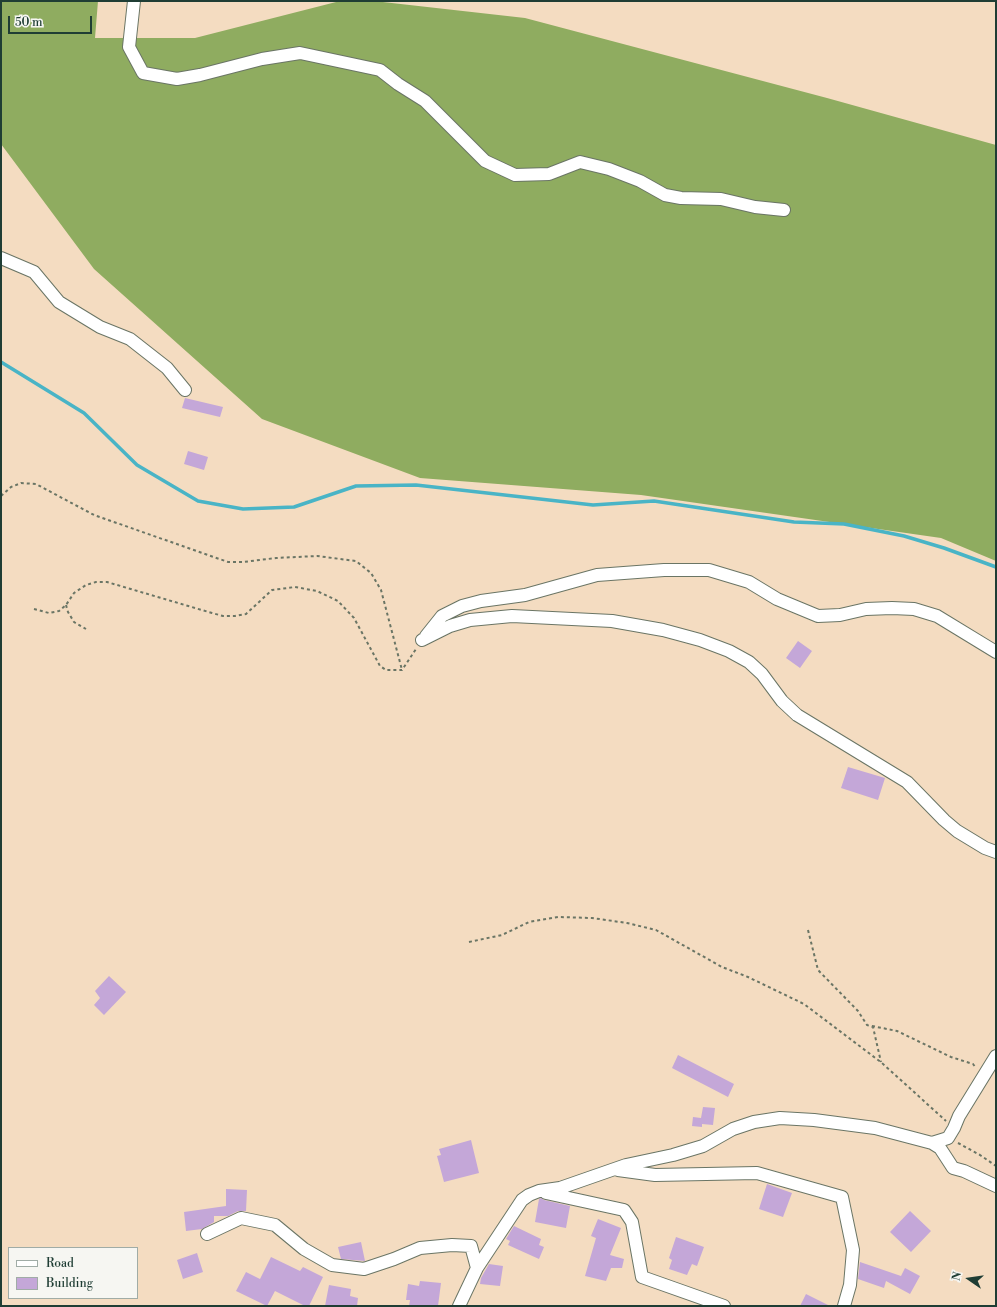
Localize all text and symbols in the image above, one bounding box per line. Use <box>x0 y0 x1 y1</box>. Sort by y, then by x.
scale bar <box>10 8 94 34</box>
text: 50 m <box>15 15 43 30</box>
legend <box>8 1247 138 1299</box>
text: Road <box>46 1256 74 1271</box>
north arrow <box>949 1259 989 1299</box>
text: N <box>950 1270 965 1282</box>
text: Building <box>46 1276 93 1291</box>

